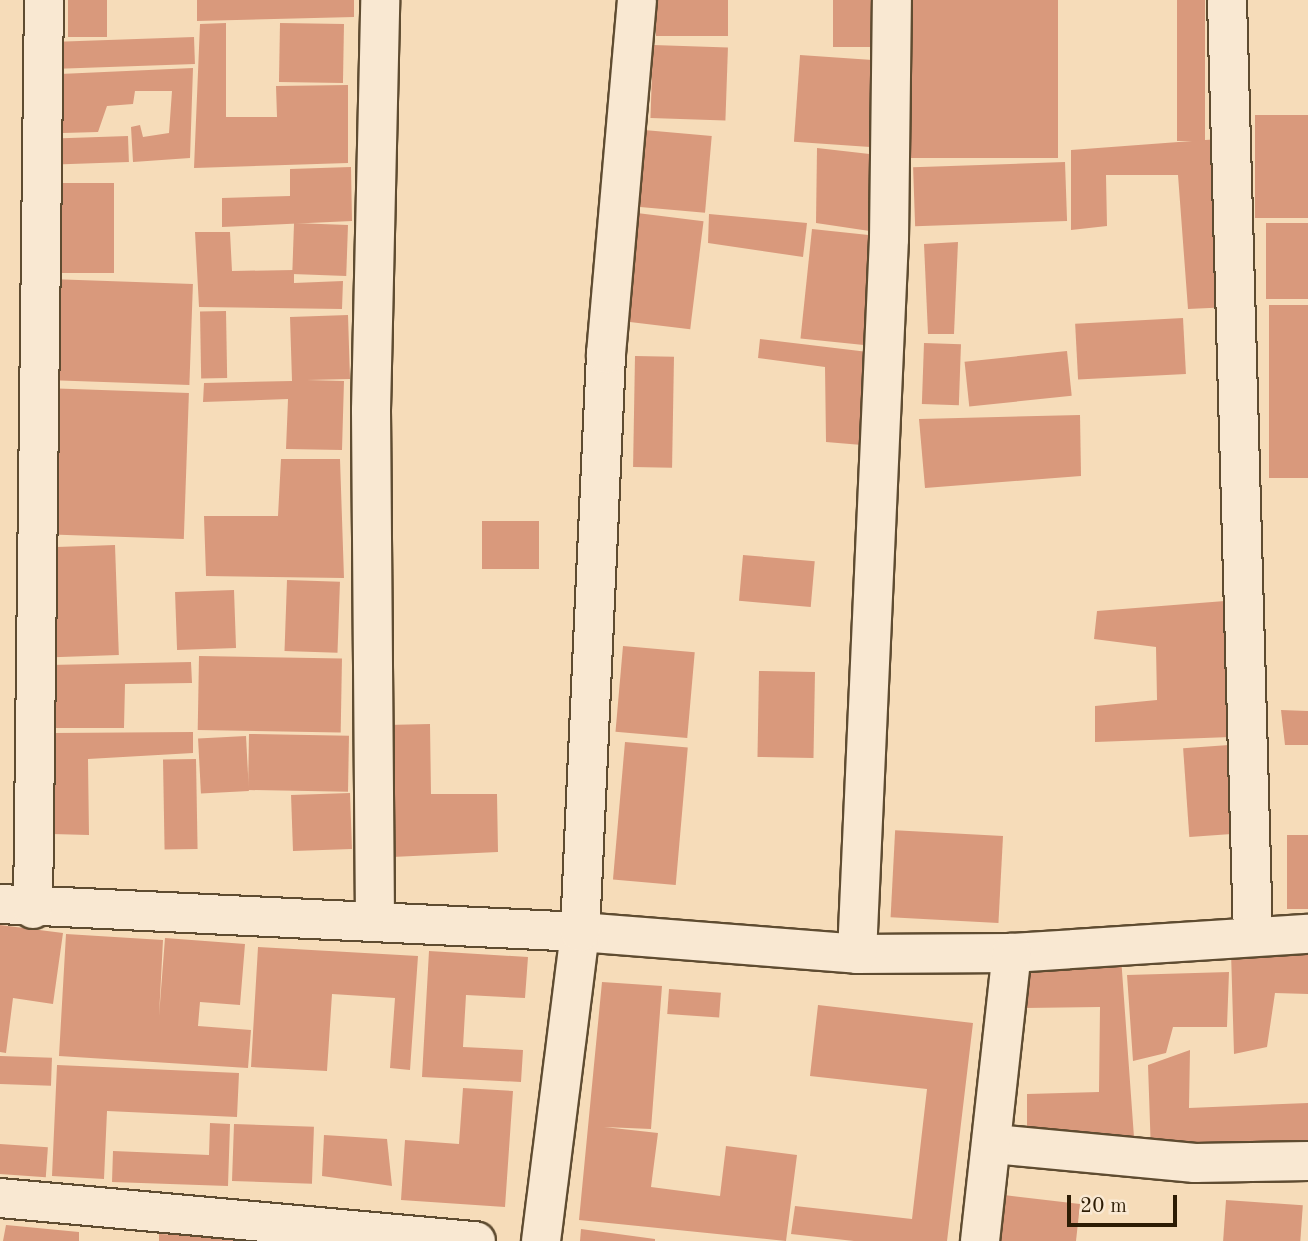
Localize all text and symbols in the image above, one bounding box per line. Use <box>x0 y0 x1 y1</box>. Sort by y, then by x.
scale bar <box>1070 1182 1180 1226</box>
text: 20 m <box>1080 1196 1127 1217</box>

